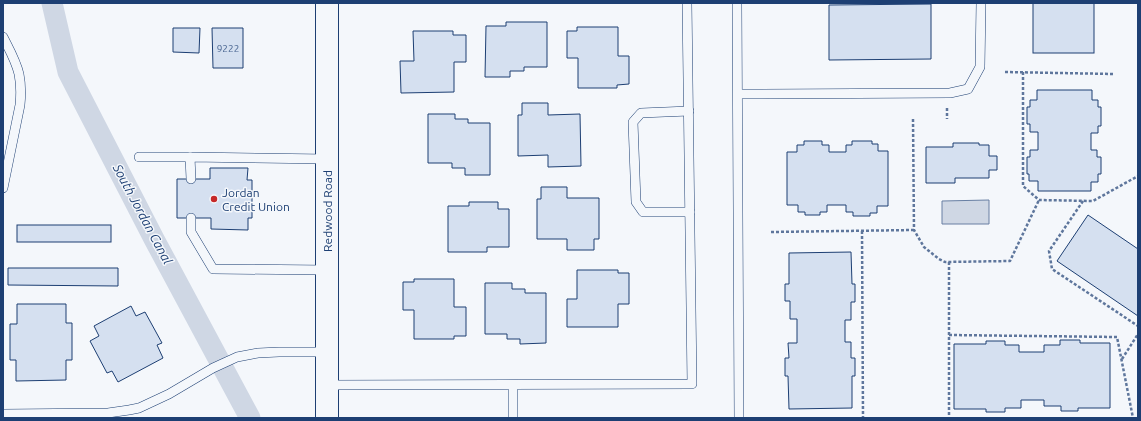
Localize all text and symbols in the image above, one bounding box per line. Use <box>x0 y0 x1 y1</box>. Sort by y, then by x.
house number: 9222 <box>217 43 239 54</box>
water label: South Jordan Canal <box>110 161 175 267</box>
street label: Redwood Road <box>321 170 334 252</box>
place label: Jordan Credit Union <box>222 186 290 213</box>
marker: Jordan Credit Union <box>209 194 219 204</box>

